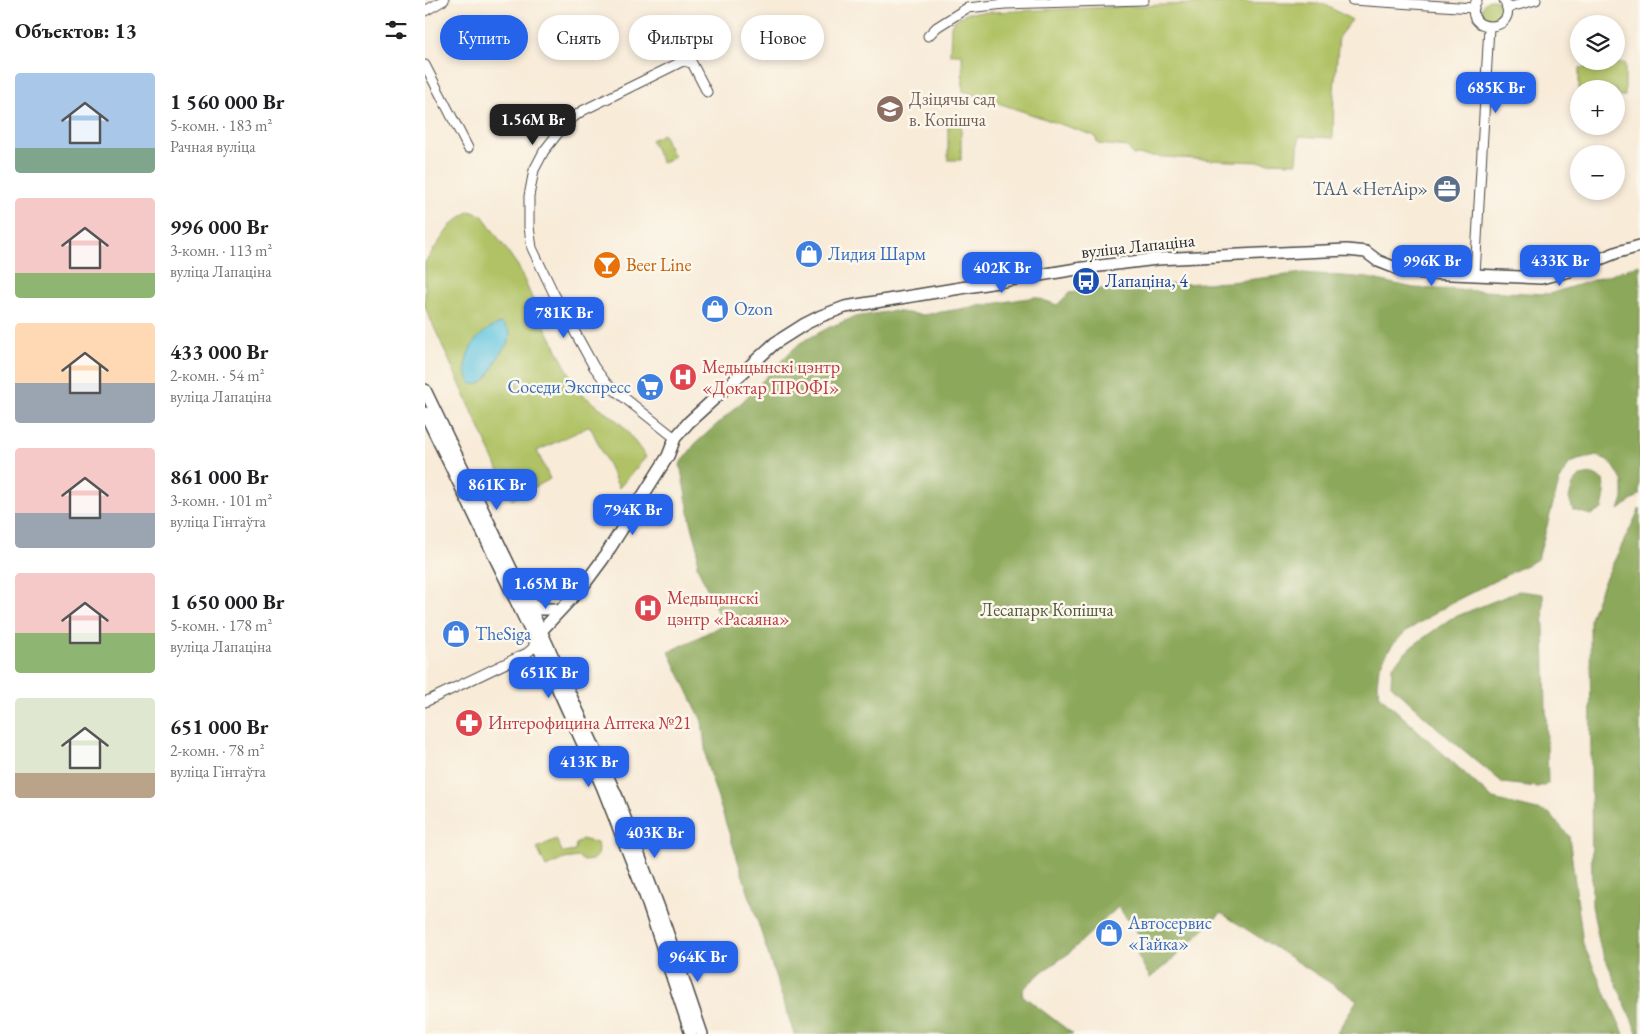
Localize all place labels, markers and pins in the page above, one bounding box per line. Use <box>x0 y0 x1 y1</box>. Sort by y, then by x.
pin: 685K Br <box>1450 72 1542 114</box>
place label: Дзіцячы сад в. Копішча <box>909 87 995 131</box>
school or university icon: Дзіцячы сад в. Копішча <box>875 94 905 124</box>
pin: 1.56M Br <box>481 104 585 146</box>
office icon: ТАА «НетАір» <box>1432 174 1462 204</box>
place label: ТАА «НетАір» <box>1313 177 1428 200</box>
shop icon: Лидия Шарм <box>794 239 824 269</box>
place label: Лидия Шарм <box>828 242 927 265</box>
pin: 996K Br <box>1386 244 1478 287</box>
pin: 433K Br <box>1514 244 1606 287</box>
bar icon: Beer Line <box>592 250 622 280</box>
pin: 402K Br <box>956 252 1048 294</box>
place label: Beer Line <box>626 253 691 276</box>
bus stop icon: Лапаціна, 4 <box>1071 266 1101 296</box>
place label: Лапаціна, 4 <box>1105 269 1188 292</box>
shop icon: Ozon <box>700 294 730 324</box>
pin: 781K Br <box>518 296 610 339</box>
place label: Ozon <box>734 297 773 320</box>
place label: Медыцынскі цэнтр «Доктар ПРОФІ» <box>702 355 840 399</box>
hospital icon: Медыцынскі цэнтр «Доктар ПРОФІ» <box>668 362 698 392</box>
supermarket icon: Соседи Экспресс <box>635 372 665 402</box>
place label: Соседи Экспресс <box>507 375 631 398</box>
pin: 861K Br <box>451 468 543 511</box>
pin: 794K Br <box>587 494 679 536</box>
pin: 1.65M Br <box>494 568 598 610</box>
place label: Медыцынскі цэнтр «Расаяна» <box>667 586 790 630</box>
hospital icon: Медыцынскі цэнтр «Расаяна» <box>633 593 663 623</box>
shop icon: TheSiga <box>441 619 471 649</box>
place label: TheSiga <box>475 622 532 645</box>
pin: 651K Br <box>503 656 595 699</box>
pharmacy icon: Интерофицина Аптека №21 <box>454 708 484 738</box>
place label: Интерофицина Аптека №21 <box>488 711 691 734</box>
pin: 413K Br <box>543 746 635 788</box>
pin: 403K Br <box>609 816 701 859</box>
place label: Автосервис «Гайка» <box>1127 911 1212 955</box>
shop icon: Автосервис «Гайка» <box>1094 918 1124 948</box>
pin: 964K Br <box>652 940 744 983</box>

